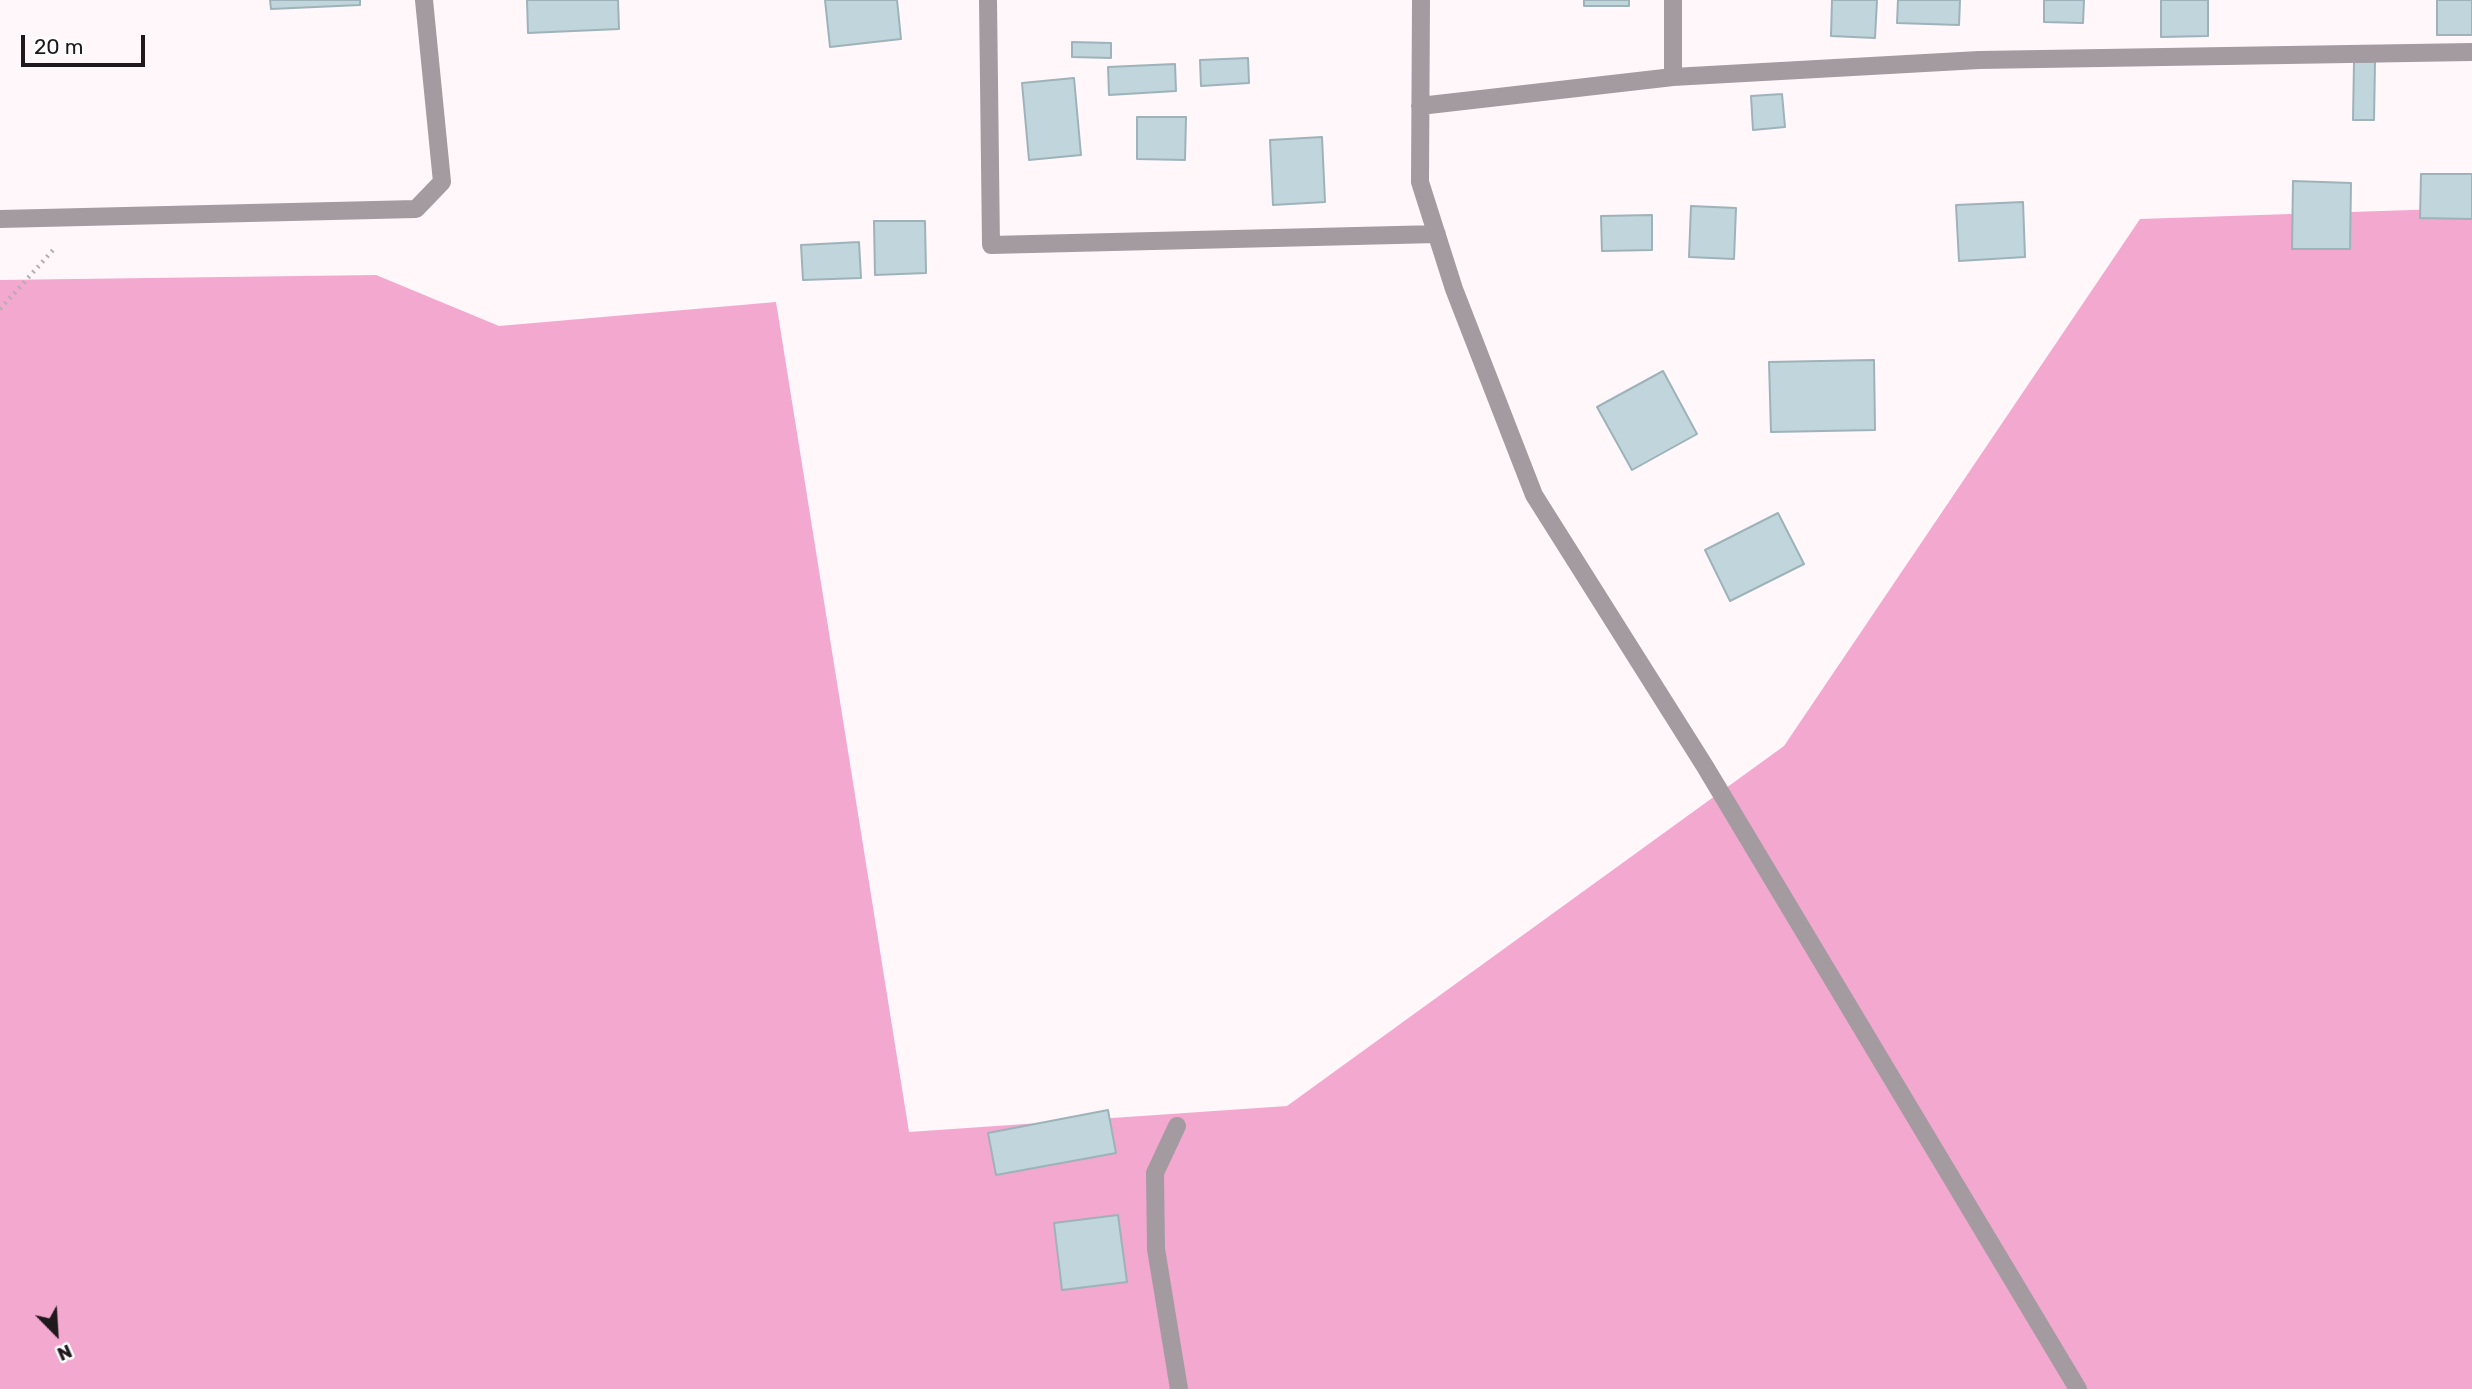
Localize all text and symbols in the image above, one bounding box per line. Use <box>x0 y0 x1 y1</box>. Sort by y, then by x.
scale bar <box>24 21 149 65</box>
text: 20 m <box>34 34 83 59</box>
north arrow <box>21 1298 91 1368</box>
text: N <box>54 1339 76 1366</box>

